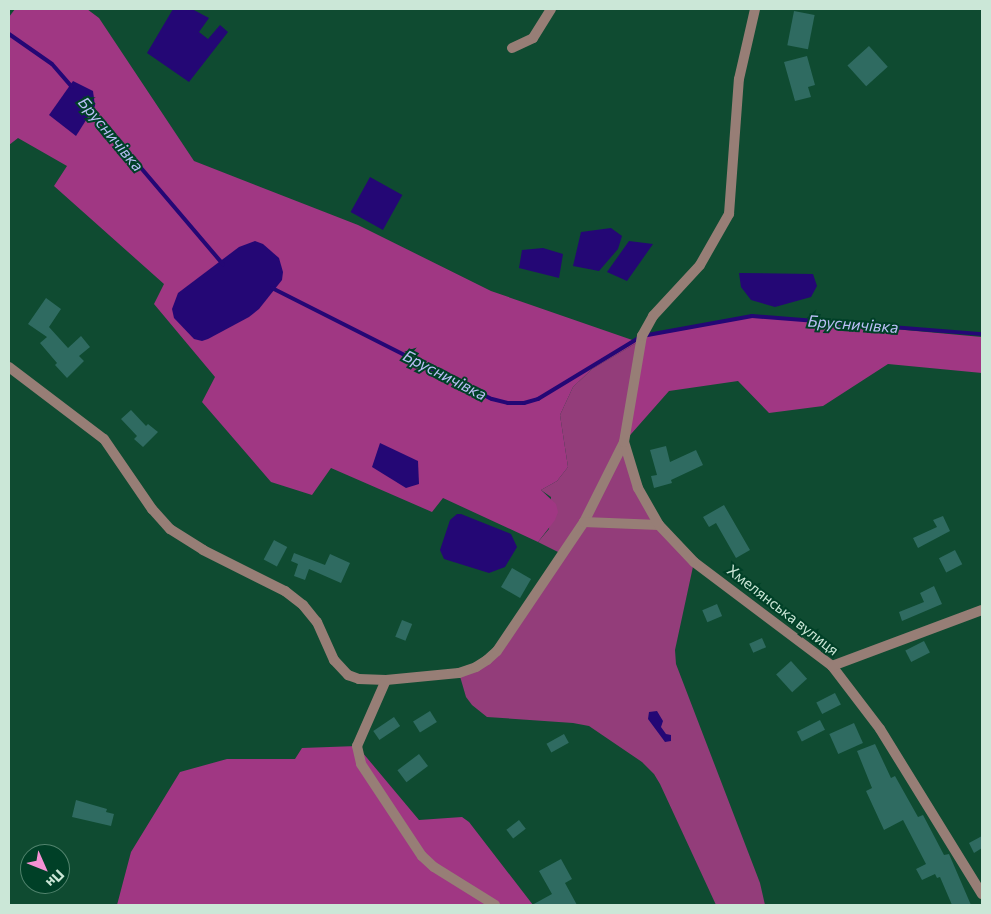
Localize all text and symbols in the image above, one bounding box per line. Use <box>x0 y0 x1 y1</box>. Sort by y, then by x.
water label: Брусничівка <box>74 93 148 175</box>
water label: Брусничівка <box>807 311 899 337</box>
water label: Брусничівка <box>400 346 490 404</box>
street label: Хмелянська вулиця <box>724 561 842 659</box>
north arrow <box>20 844 70 894</box>
text: Пн <box>43 866 68 892</box>

